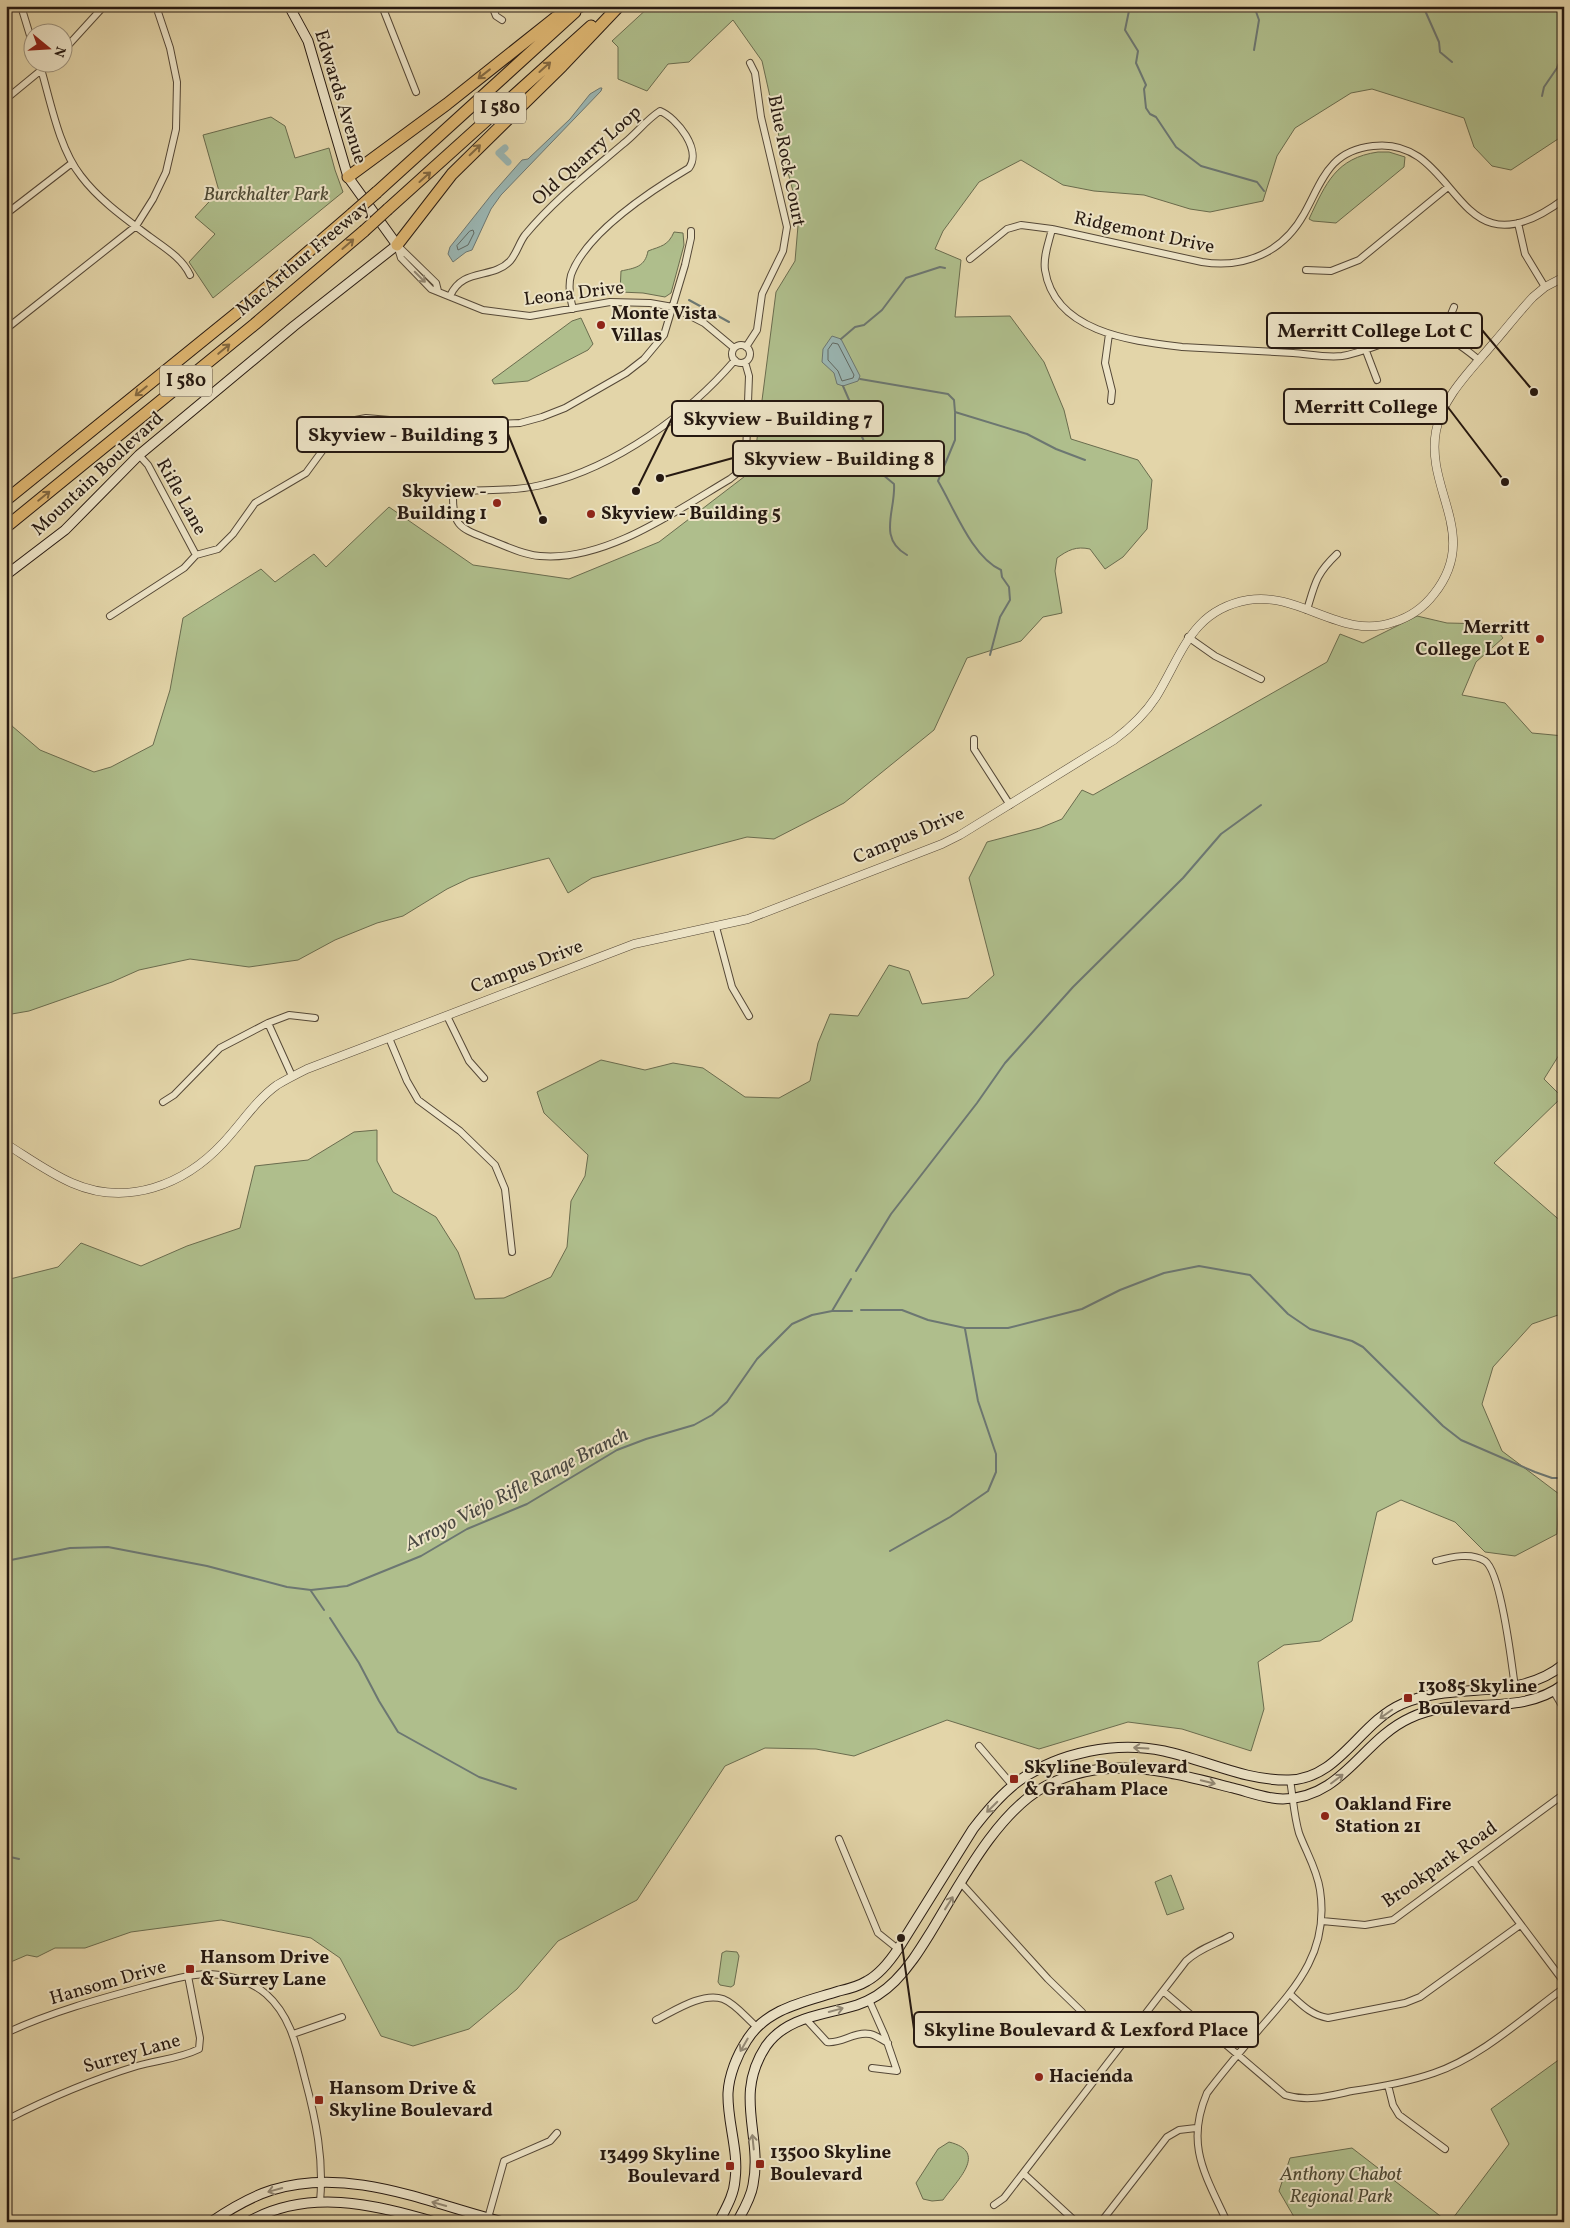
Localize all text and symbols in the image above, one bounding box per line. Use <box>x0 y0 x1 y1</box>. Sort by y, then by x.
north arrow <box>22 22 72 72</box>
street label: Edwards Avenue <box>307 27 373 167</box>
text: N <box>48 44 70 59</box>
one-way arrow <box>538 61 551 73</box>
one-way arrow <box>478 69 491 80</box>
road number: I 580 <box>474 92 526 124</box>
street label: Blue Rock Court <box>760 93 812 229</box>
street label: Old Quarry Loop <box>527 100 648 212</box>
one-way arrow <box>469 144 481 156</box>
one-way arrow <box>418 171 431 183</box>
park label: Burckhalter Park <box>203 182 329 208</box>
street label: MacArthur Freeway <box>231 195 375 323</box>
street label: Ridgemont Drive <box>1071 205 1217 261</box>
one-way arrow <box>342 239 355 250</box>
one-way arrow <box>414 271 426 284</box>
street label: Leona Drive <box>522 275 626 313</box>
place label: Monte Vista Villas <box>611 301 717 349</box>
callout: Merritt College Lot C <box>1267 313 1482 348</box>
text: Merritt College Lot C <box>1277 318 1473 346</box>
marker: Monte Vista Villas <box>595 319 607 331</box>
one-way arrow <box>217 344 230 355</box>
road number: I 580 <box>160 366 212 396</box>
one-way arrow <box>134 386 147 397</box>
callout: Merritt College <box>1284 389 1447 424</box>
text: Merritt College <box>1294 394 1438 422</box>
callout: Skyview - Building 7 <box>672 401 883 436</box>
street label: Mountain Boulevard <box>26 406 170 542</box>
text: Skyview - Building 7 <box>683 406 873 434</box>
callout: Skyview - Building 3 <box>297 417 508 452</box>
text: Skyview - Building 3 <box>308 422 498 450</box>
callout: Skyview - Building 8 <box>733 441 944 476</box>
text: Skyview - Building 8 <box>744 446 934 474</box>
street label: Rifle Lane <box>149 454 213 540</box>
place label: Skyview - Building 1 <box>397 479 487 527</box>
one-way arrow <box>37 491 50 502</box>
marker: Skyview - Building 1 <box>491 497 503 509</box>
place label: Skyview - Building 5 <box>601 501 781 527</box>
marker: Skyview - Building 5 <box>585 508 597 520</box>
place label: Merritt College Lot E <box>1415 615 1530 663</box>
marker: Merritt College Lot E <box>1534 633 1546 645</box>
street label: Campus Drive <box>849 801 969 871</box>
street label: Campus Drive <box>467 934 587 1000</box>
water label: Arroyo Viejo Rifle Range Branch <box>399 1421 634 1559</box>
place label: 13085 Skyline Boulevard <box>1418 1674 1538 1722</box>
marker: 13085 Skyline Boulevard <box>1402 1692 1414 1704</box>
one-way arrow <box>1379 1709 1393 1719</box>
one-way arrow <box>1133 1744 1149 1753</box>
place label: Skyline Boulevard & Graham Place <box>1024 1755 1188 1803</box>
marker: Skyline Boulevard & Graham Place <box>1008 1773 1020 1785</box>
one-way arrow <box>1330 1774 1344 1784</box>
one-way arrow <box>1200 1778 1216 1787</box>
place label: Oakland Fire Station 21 <box>1335 1792 1452 1840</box>
one-way arrow <box>985 1801 998 1813</box>
marker: Oakland Fire Station 21 <box>1319 1810 1331 1822</box>
street label: Brookpark Road <box>1377 1815 1503 1915</box>
one-way arrow <box>944 1896 954 1910</box>
place label: Hansom Drive & Surrey Lane <box>200 1945 329 1993</box>
street label: Hansom Drive <box>47 1954 169 2012</box>
marker: Hansom Drive & Surrey Lane <box>184 1963 196 1975</box>
one-way arrow <box>827 2005 843 2014</box>
callout: Skyline Boulevard & Lexford Place <box>914 2012 1258 2047</box>
text: Skyline Boulevard & Lexford Place <box>924 2017 1248 2045</box>
street label: Surrey Lane <box>80 2028 184 2080</box>
one-way arrow <box>738 2038 748 2052</box>
place label: Hacienda <box>1049 2064 1133 2090</box>
marker: Hacienda <box>1033 2071 1045 2083</box>
place label: Hansom Drive & Skyline Boulevard <box>329 2076 493 2124</box>
marker: Hansom Drive & Skyline Boulevard <box>313 2094 325 2106</box>
one-way arrow <box>748 2134 758 2150</box>
place label: 13500 Skyline Boulevard <box>770 2140 892 2188</box>
place label: 13499 Skyline Boulevard <box>599 2142 720 2190</box>
marker: 13500 Skyline Boulevard <box>754 2158 766 2170</box>
marker: 13499 Skyline Boulevard <box>724 2160 736 2172</box>
park label: Anthony Chabot Regional Park <box>1279 2162 1403 2210</box>
one-way arrow <box>267 2186 283 2195</box>
one-way arrow <box>431 2198 447 2208</box>

